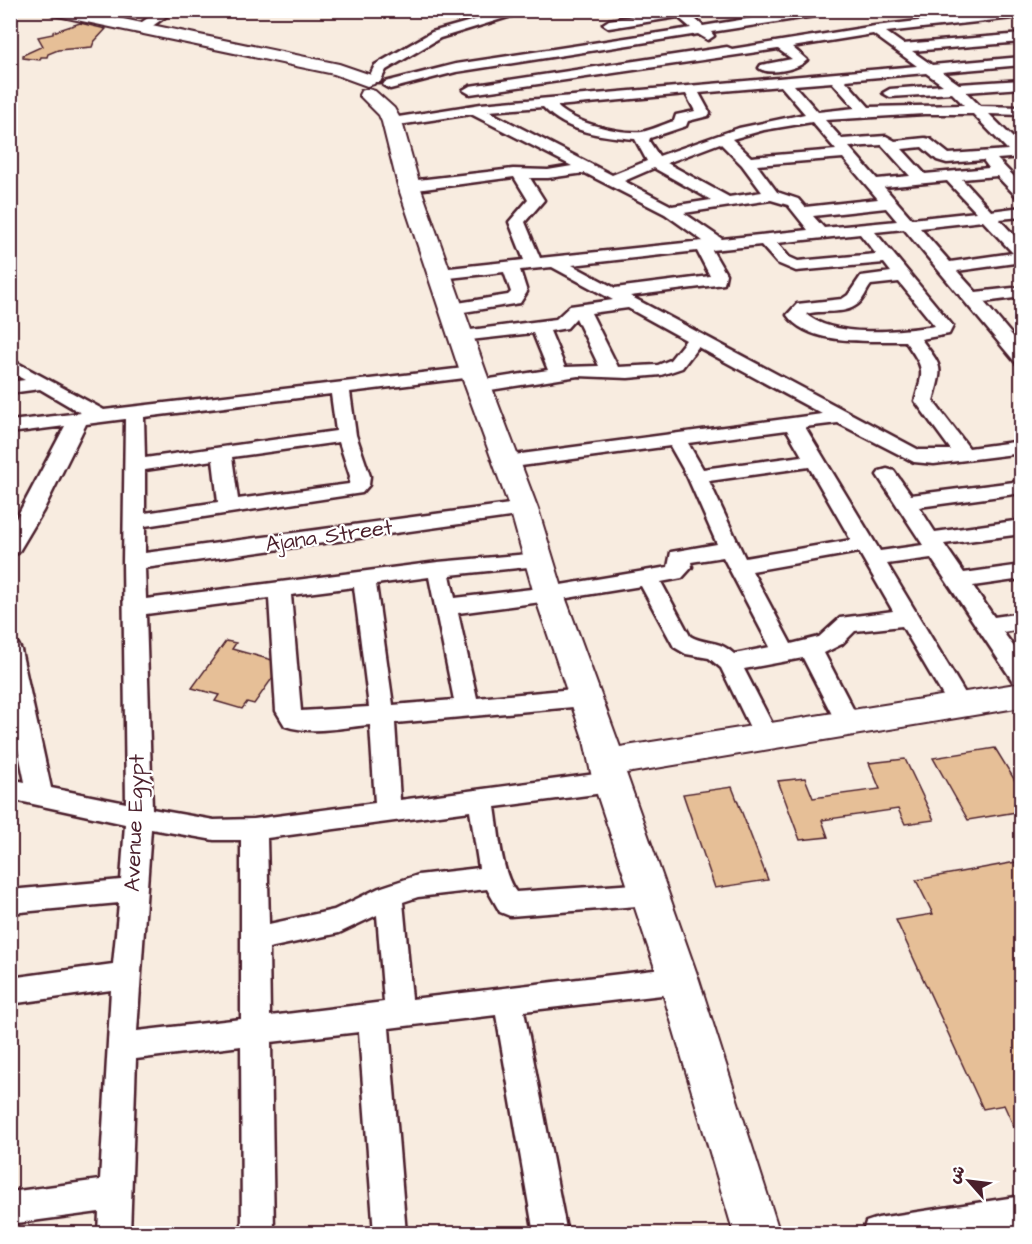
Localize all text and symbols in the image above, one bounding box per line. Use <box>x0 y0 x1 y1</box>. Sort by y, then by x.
street label: Ajana Street <box>263 512 395 560</box>
street label: Avenue Egypt <box>117 753 154 892</box>
north arrow <box>939 1151 999 1211</box>
text: ش <box>943 1161 970 1187</box>

